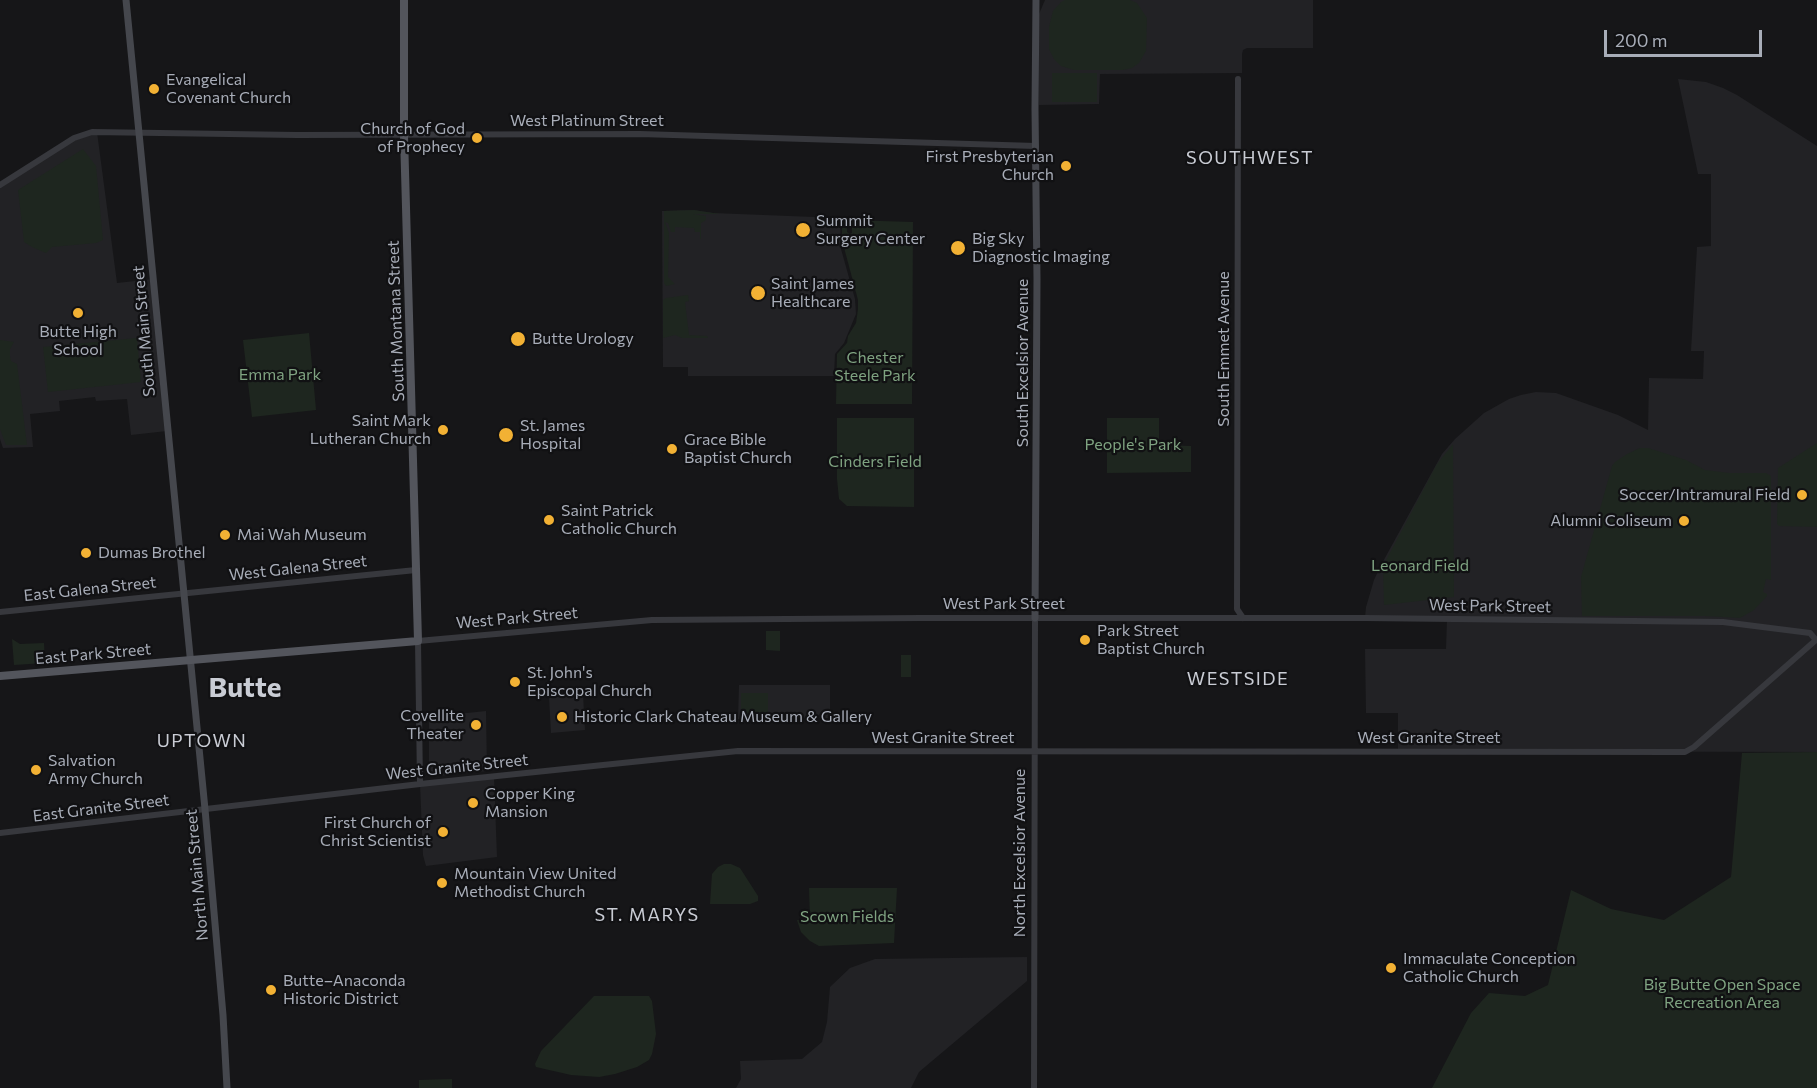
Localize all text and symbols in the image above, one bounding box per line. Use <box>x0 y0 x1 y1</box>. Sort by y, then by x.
scale bar <box>1607 18 1764 56</box>
text: 200 m <box>1615 29 1668 51</box>
place label: Evangelical Covenant Church <box>166 70 291 108</box>
marker: Evangelical Covenant Church <box>147 82 161 96</box>
street label: West Platinum Street <box>510 111 664 131</box>
place label: Church of God of Prophecy <box>360 119 465 157</box>
marker: Church of God of Prophecy <box>470 131 484 145</box>
place label: First Presbyterian Church <box>925 147 1054 185</box>
district label: SOUTHWEST <box>1186 147 1314 169</box>
marker: First Presbyterian Church <box>1059 159 1073 173</box>
place label: Summit Surgery Center <box>816 211 925 249</box>
marker: Summit Surgery Center <box>794 221 812 239</box>
place label: Big Sky Diagnostic Imaging <box>972 229 1110 267</box>
marker: Big Sky Diagnostic Imaging <box>949 239 967 257</box>
street label: South Montana Street <box>384 240 408 402</box>
street label: South Main Street <box>129 265 159 397</box>
street label: South Emmet Avenue <box>1214 271 1234 427</box>
place label: Saint James Healthcare <box>771 274 854 312</box>
street label: South Excelsior Avenue <box>1013 279 1033 447</box>
marker: Saint James Healthcare <box>749 284 767 302</box>
marker: Butte High School <box>71 306 85 320</box>
place label: Butte High School <box>39 322 117 360</box>
place label: Butte Urology <box>532 329 634 349</box>
marker: Butte Urology <box>509 330 527 348</box>
park label: Chester Steele Park <box>834 348 916 386</box>
park label: Emma Park <box>239 365 321 385</box>
place label: Saint Mark Lutheran Church <box>310 411 431 449</box>
place label: St. James Hospital <box>520 416 585 454</box>
marker: Saint Mark Lutheran Church <box>436 423 450 437</box>
marker: St. James Hospital <box>497 426 515 444</box>
place label: Grace Bible Baptist Church <box>684 430 792 468</box>
park label: People's Park <box>1085 435 1181 455</box>
marker: Grace Bible Baptist Church <box>665 442 679 456</box>
park label: Cinders Field <box>828 452 922 472</box>
place label: Soccer/Intramural Field <box>1619 485 1790 505</box>
marker: Soccer/Intramural Field <box>1795 488 1809 502</box>
place label: Saint Patrick Catholic Church <box>561 501 677 539</box>
place label: Alumni Coliseum <box>1550 511 1672 531</box>
marker: Saint Patrick Catholic Church <box>542 513 556 527</box>
marker: Alumni Coliseum <box>1677 514 1691 528</box>
place label: Mai Wah Museum <box>237 525 367 545</box>
marker: Mai Wah Museum <box>218 528 232 542</box>
place label: Dumas Brothel <box>98 543 206 563</box>
marker: Dumas Brothel <box>79 546 93 560</box>
street label: West Galena Street <box>228 551 368 585</box>
park label: Leonard Field <box>1371 556 1469 576</box>
street label: East Galena Street <box>23 572 157 606</box>
street label: West Park Street <box>943 594 1065 614</box>
street label: West Park Street <box>1429 595 1551 617</box>
street label: West Park Street <box>455 603 579 633</box>
place label: Park Street Baptist Church <box>1097 621 1205 659</box>
marker: Park Street Baptist Church <box>1078 633 1092 647</box>
street label: East Park Street <box>34 639 152 669</box>
place label: St. John's Episcopal Church <box>527 663 652 701</box>
district label: WESTSIDE <box>1187 668 1289 690</box>
district label: Butte <box>209 671 281 705</box>
marker: St. John's Episcopal Church <box>508 675 522 689</box>
place label: Covellite Theater <box>400 706 464 744</box>
place label: Historic Clark Chateau Museum & Gallery <box>574 707 872 727</box>
marker: Historic Clark Chateau Museum & Gallery <box>555 710 569 724</box>
marker: Covellite Theater <box>469 718 483 732</box>
street label: West Granite Street <box>871 728 1015 748</box>
street label: West Granite Street <box>1357 728 1501 748</box>
district label: UPTOWN <box>157 730 247 752</box>
street label: West Granite Street <box>385 750 529 784</box>
place label: Salvation Army Church <box>48 751 143 789</box>
marker: Salvation Army Church <box>29 763 43 777</box>
street label: North Excelsior Avenue <box>1010 769 1030 937</box>
place label: Copper King Mansion <box>485 784 575 822</box>
street label: East Granite Street <box>32 790 170 826</box>
marker: Copper King Mansion <box>466 796 480 810</box>
street label: North Main Street <box>182 808 212 942</box>
place label: First Church of Christ Scientist <box>320 813 431 851</box>
marker: First Church of Christ Scientist <box>436 825 450 839</box>
place label: Mountain View United Methodist Church <box>454 864 617 902</box>
marker: Mountain View United Methodist Church <box>435 876 449 890</box>
district label: ST. MARYS <box>595 904 699 926</box>
park label: Scown Fields <box>800 907 894 927</box>
place label: Immaculate Conception Catholic Church <box>1403 949 1576 987</box>
marker: Immaculate Conception Catholic Church <box>1384 961 1398 975</box>
place label: Butte–Anaconda Historic District <box>283 971 406 1009</box>
park label: Big Butte Open Space Recreation Area <box>1644 975 1800 1013</box>
marker: Butte–Anaconda Historic District <box>264 983 278 997</box>

